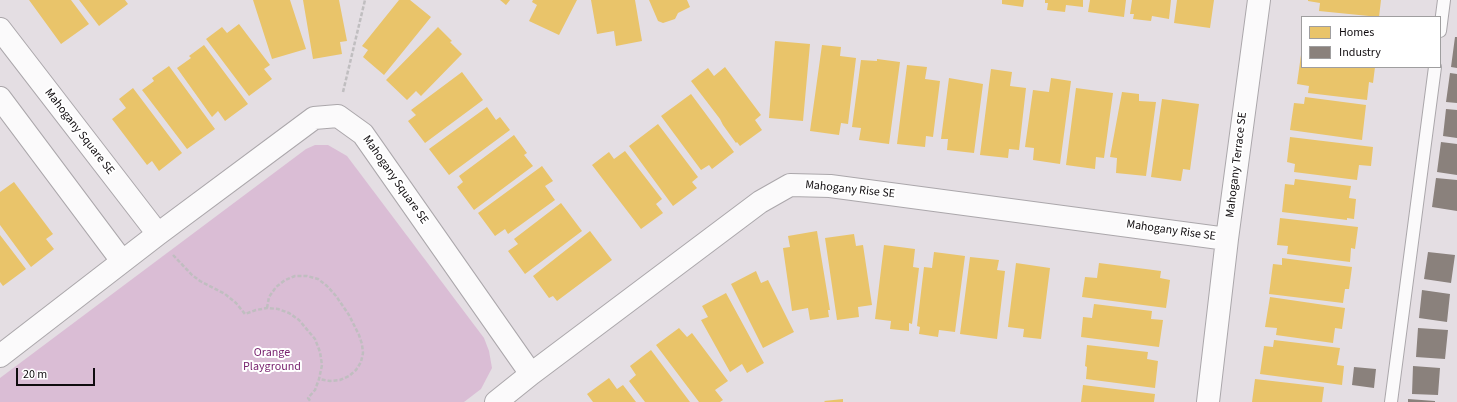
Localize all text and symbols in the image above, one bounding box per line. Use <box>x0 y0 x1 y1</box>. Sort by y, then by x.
legend <box>1301 16 1441 68</box>
text: Homes <box>1339 24 1374 41</box>
text: Industry <box>1339 44 1381 61</box>
street label: Mahogany Square SE <box>41 86 117 178</box>
street label: Mahogany Terrace SE <box>1223 111 1251 219</box>
street label: Mahogany Square SE <box>359 133 431 227</box>
street label: Mahogany Rise SE <box>804 178 896 202</box>
street label: Mahogany Rise SE <box>1125 218 1217 244</box>
park label: Orange Playground <box>243 346 301 374</box>
scale bar <box>18 360 97 386</box>
text: 20 m <box>23 366 47 383</box>

